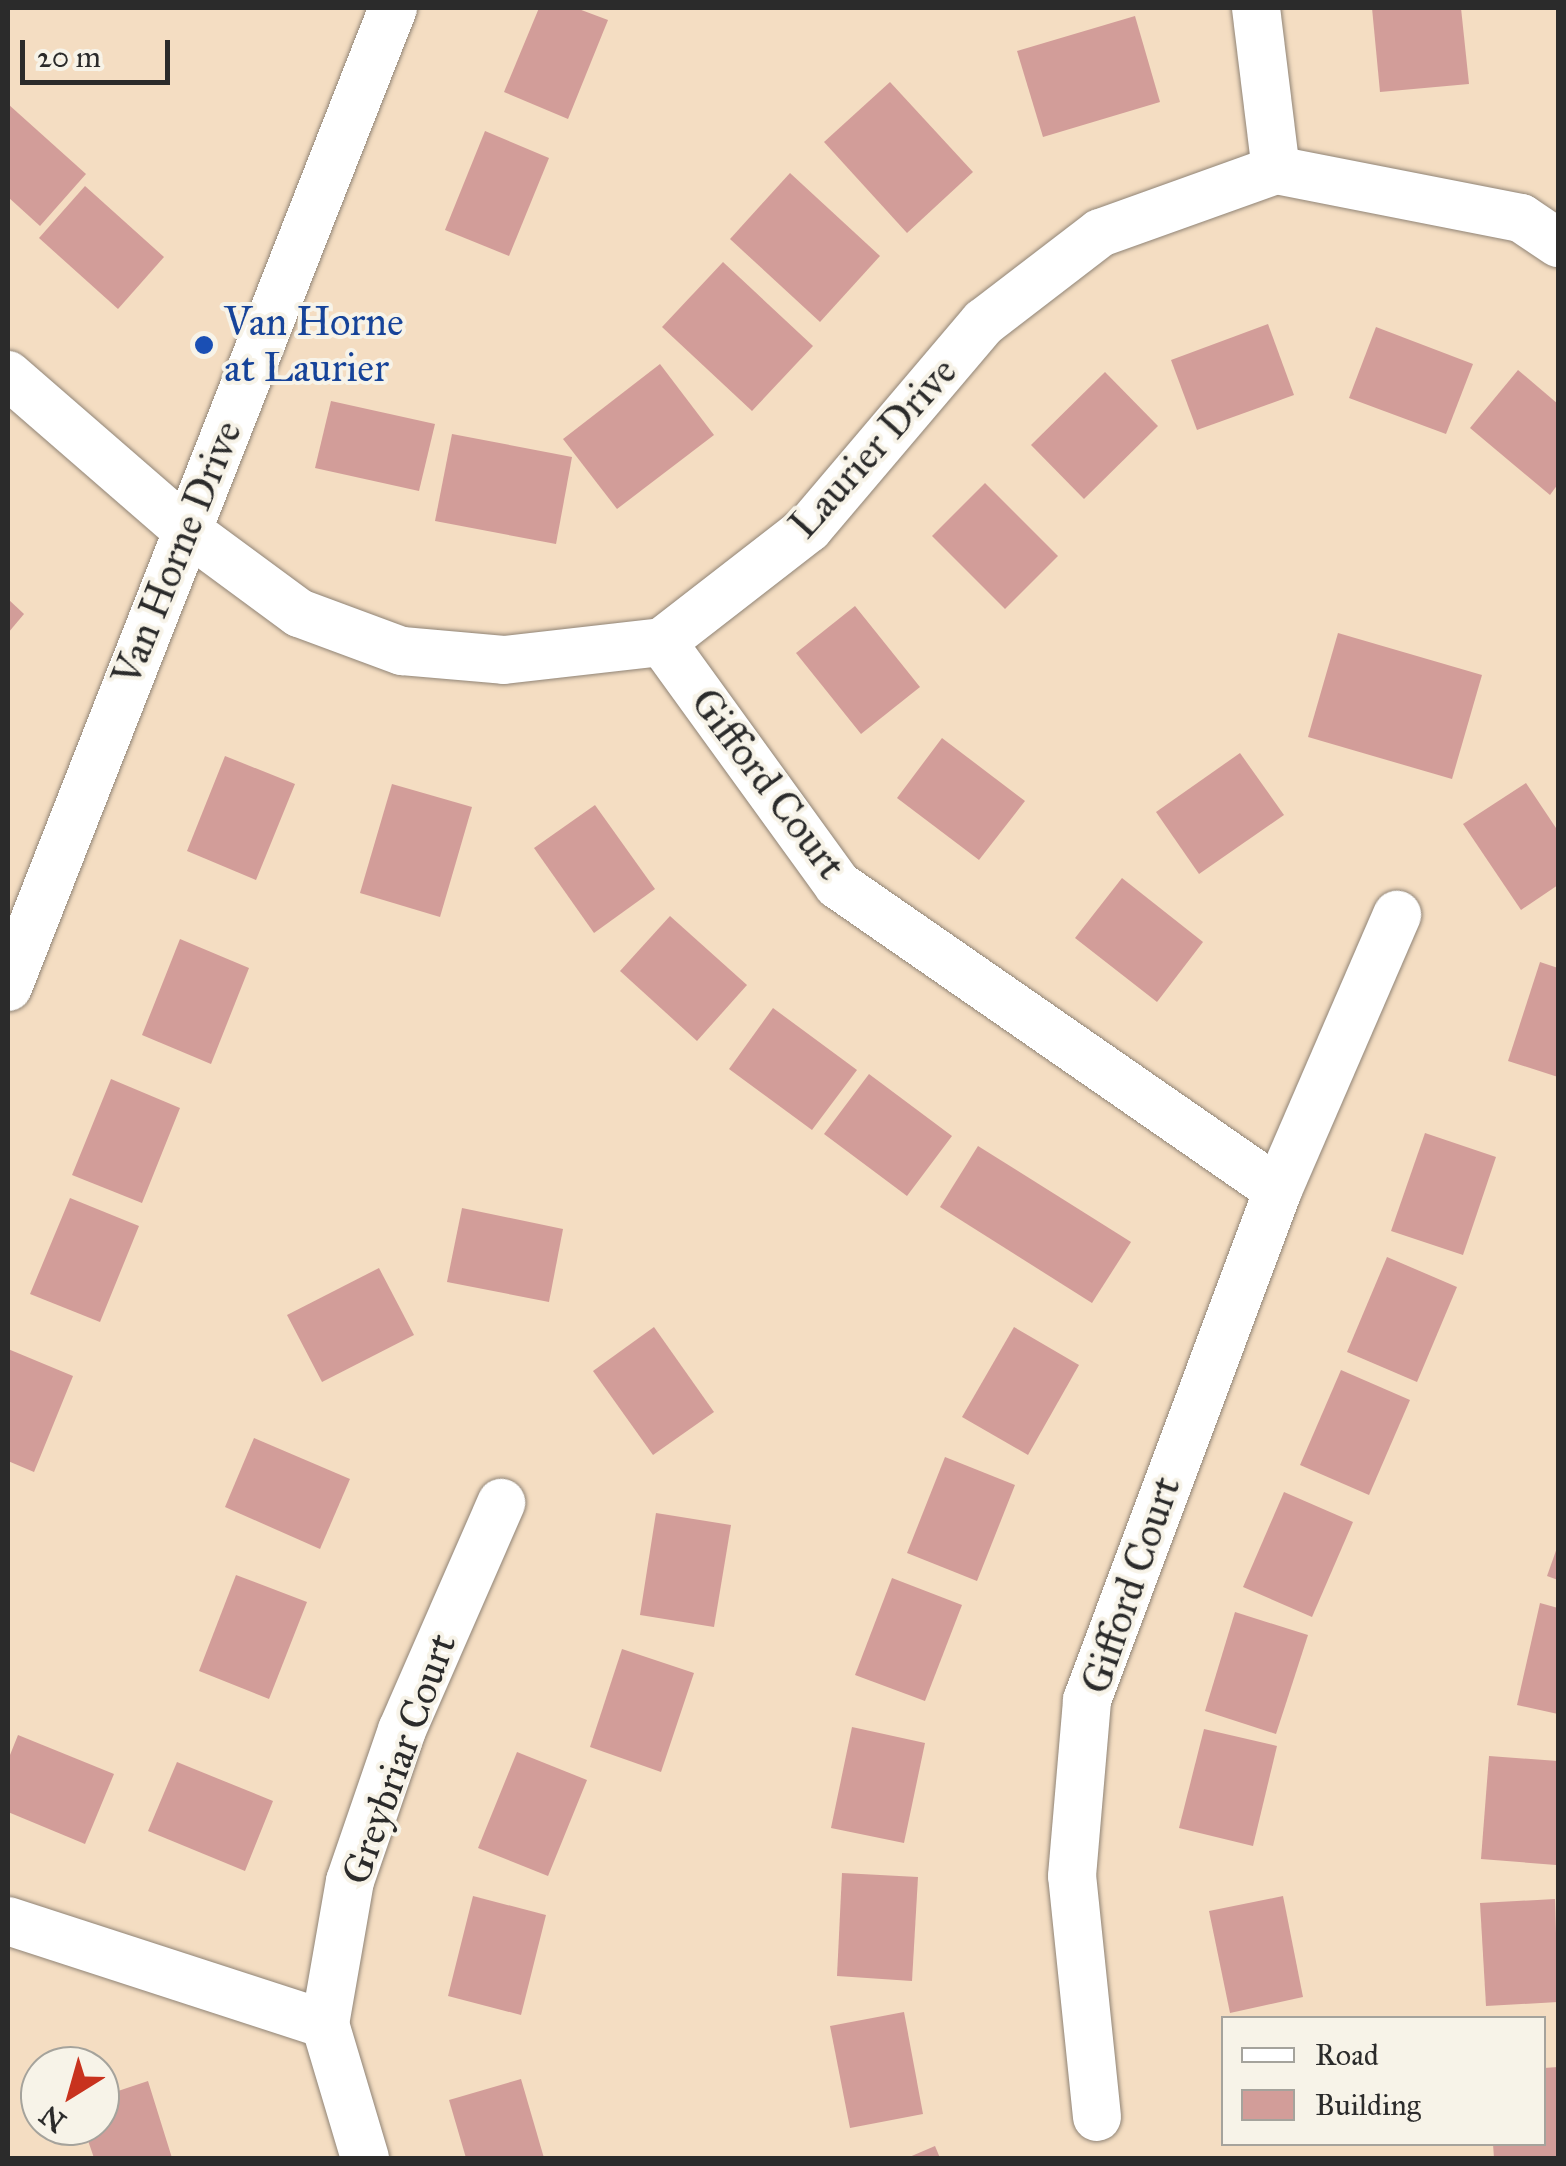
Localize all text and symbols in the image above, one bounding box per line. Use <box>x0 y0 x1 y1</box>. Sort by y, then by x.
scale bar <box>25 20 175 82</box>
text: 20 m <box>37 39 101 75</box>
place label: Van Horne at Laurier <box>224 298 404 392</box>
marker: Van Horne at Laurier <box>193 334 215 356</box>
street label: Laurier Drive <box>779 348 967 548</box>
street label: Van Horne Drive <box>102 414 252 692</box>
street label: Gifford Court <box>681 679 855 889</box>
street label: Gifford Court <box>1071 1470 1191 1700</box>
street label: Greybriar Court <box>331 1627 467 1891</box>
legend <box>1221 2016 1546 2146</box>
text: Road <box>1315 2037 1379 2073</box>
north arrow <box>20 2046 120 2146</box>
text: Building <box>1315 2087 1421 2123</box>
text: N <box>33 2098 73 2140</box>

